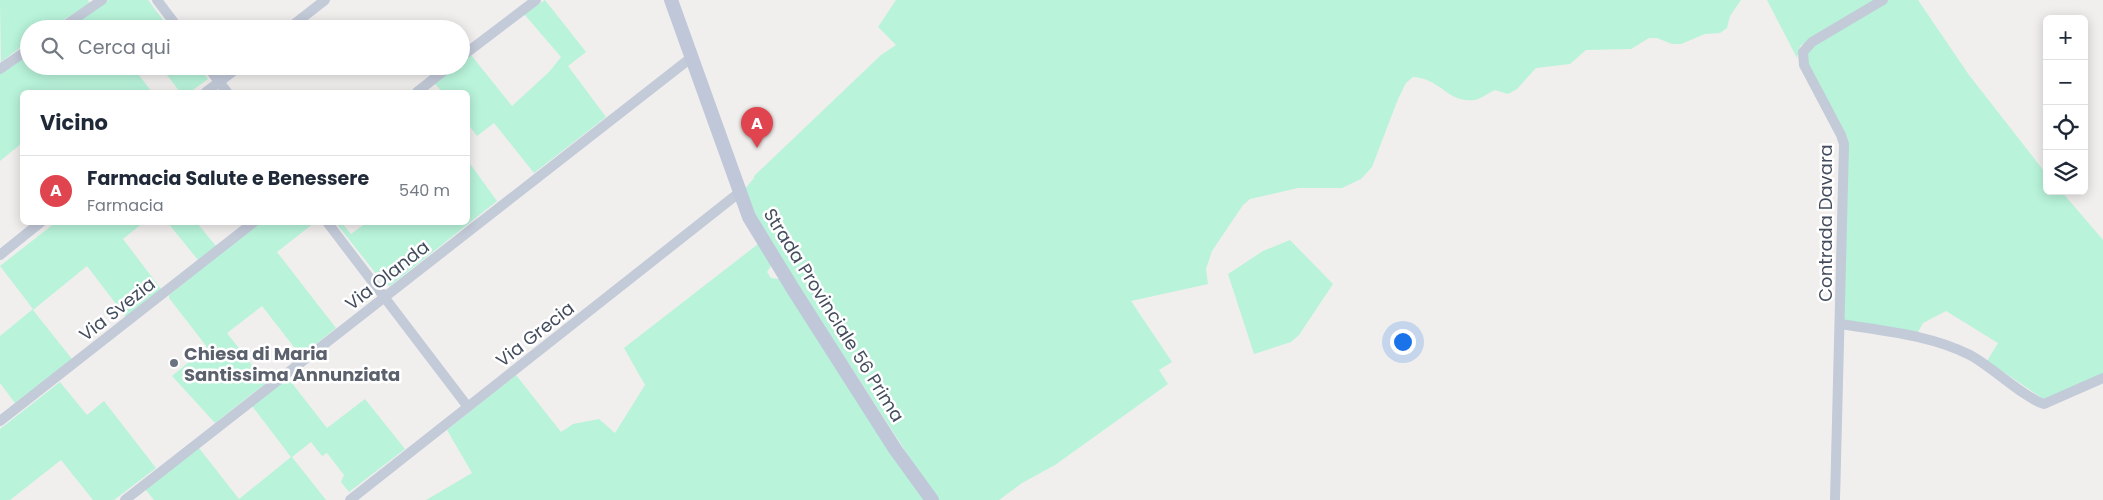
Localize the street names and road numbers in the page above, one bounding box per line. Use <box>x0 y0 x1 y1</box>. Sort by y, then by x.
street label: Contrada Davara <box>1813 144 1838 302</box>
street label: Strada Provinciale 56 Prima <box>758 203 910 427</box>
street label: Via Olanda <box>340 234 434 316</box>
street label: Via Svezia <box>74 271 160 347</box>
street label: Via Grecia <box>491 296 579 372</box>

